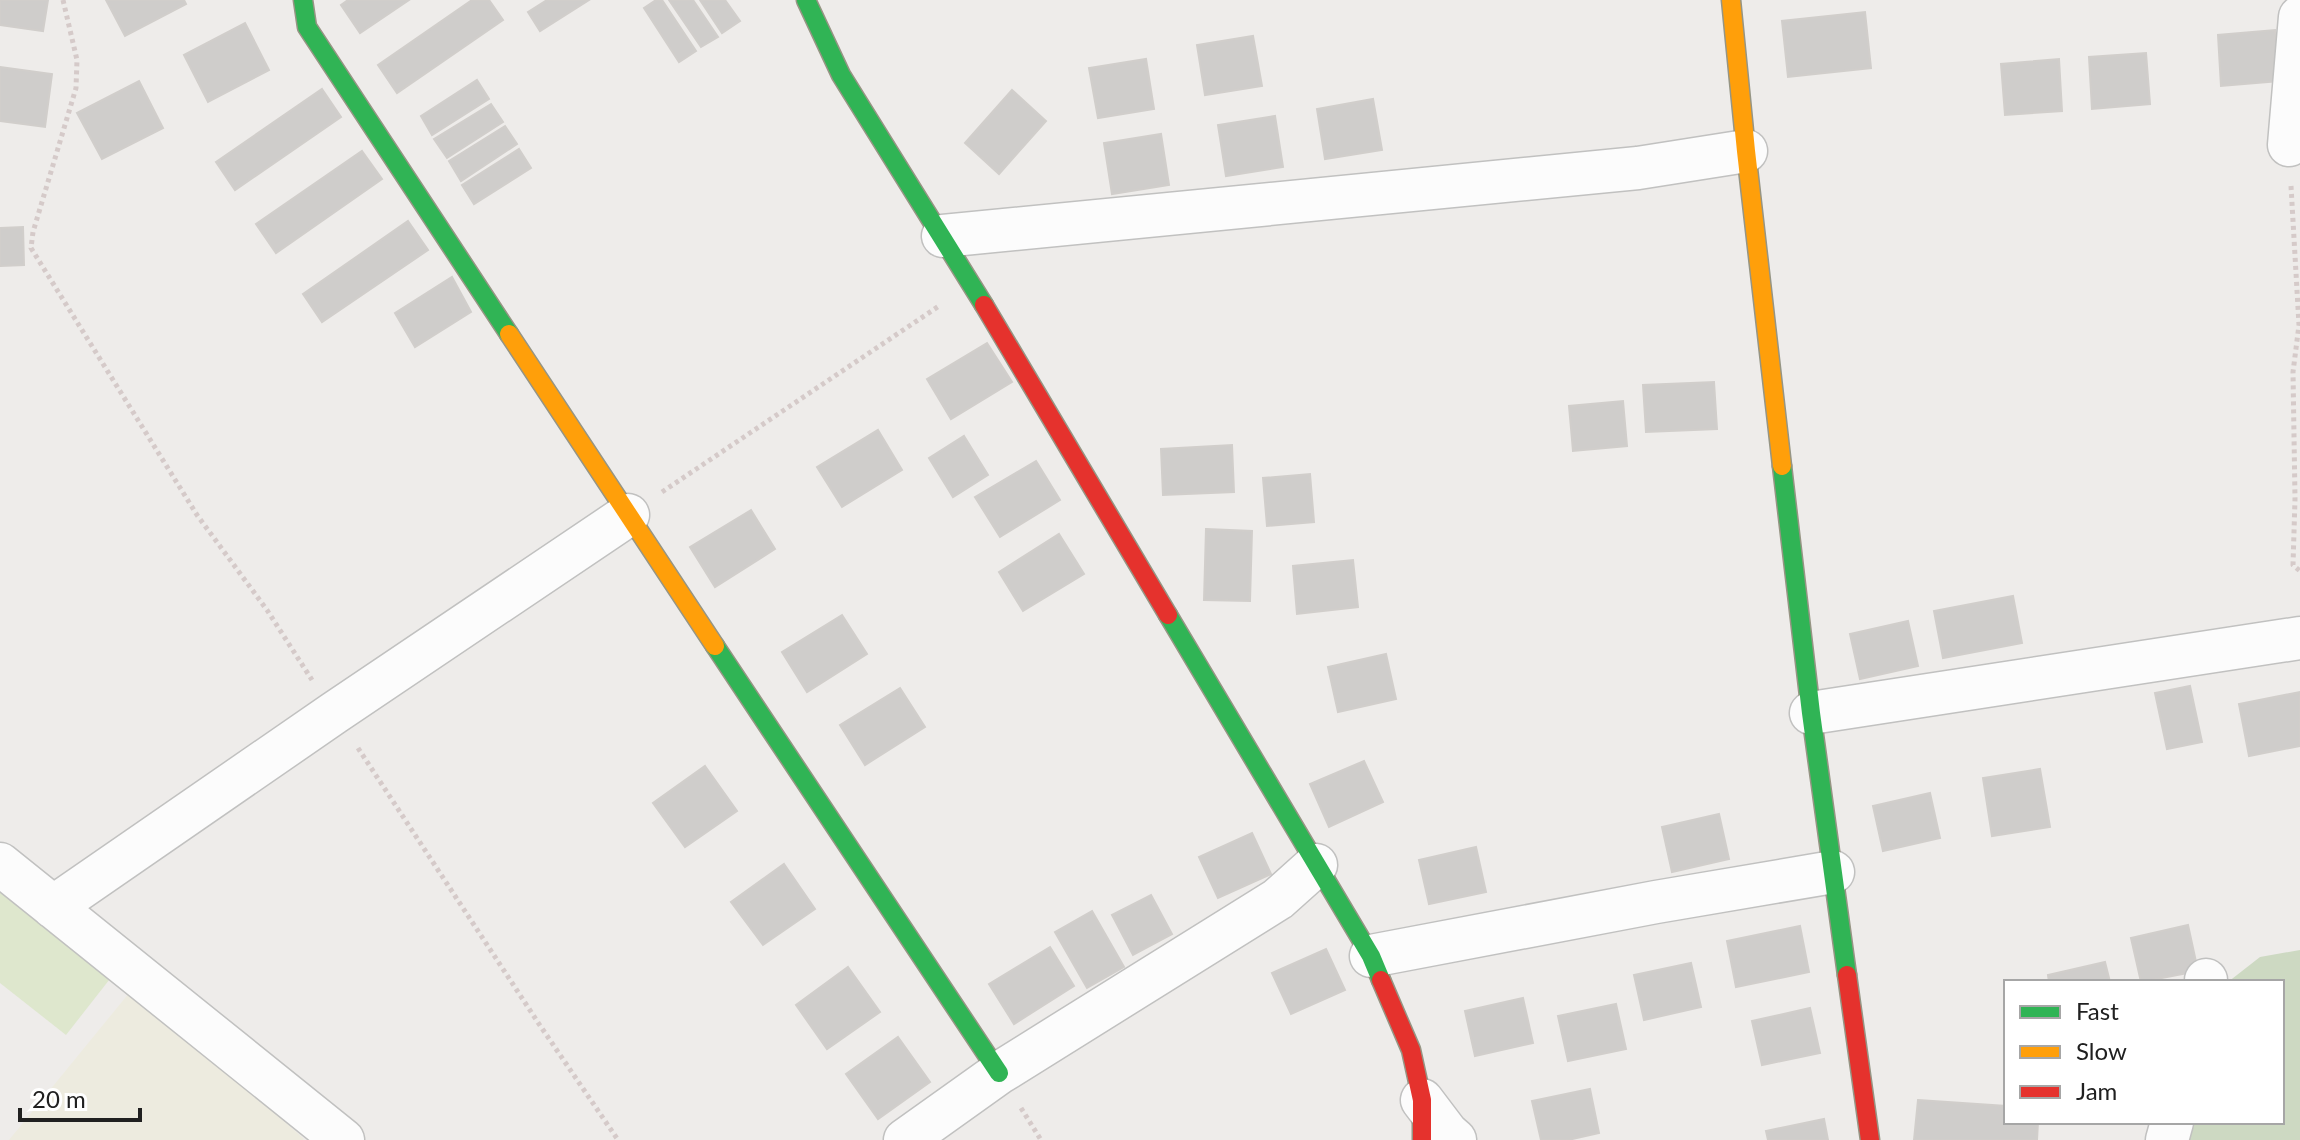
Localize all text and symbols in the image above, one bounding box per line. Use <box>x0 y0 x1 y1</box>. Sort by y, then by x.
legend <box>2004 980 2284 1124</box>
text: Fast <box>2076 996 2119 1025</box>
text: Slow <box>2076 1036 2127 1065</box>
scale bar <box>20 1072 140 1122</box>
text: Jam <box>2076 1076 2117 1105</box>
text: 20 m <box>32 1084 86 1113</box>

